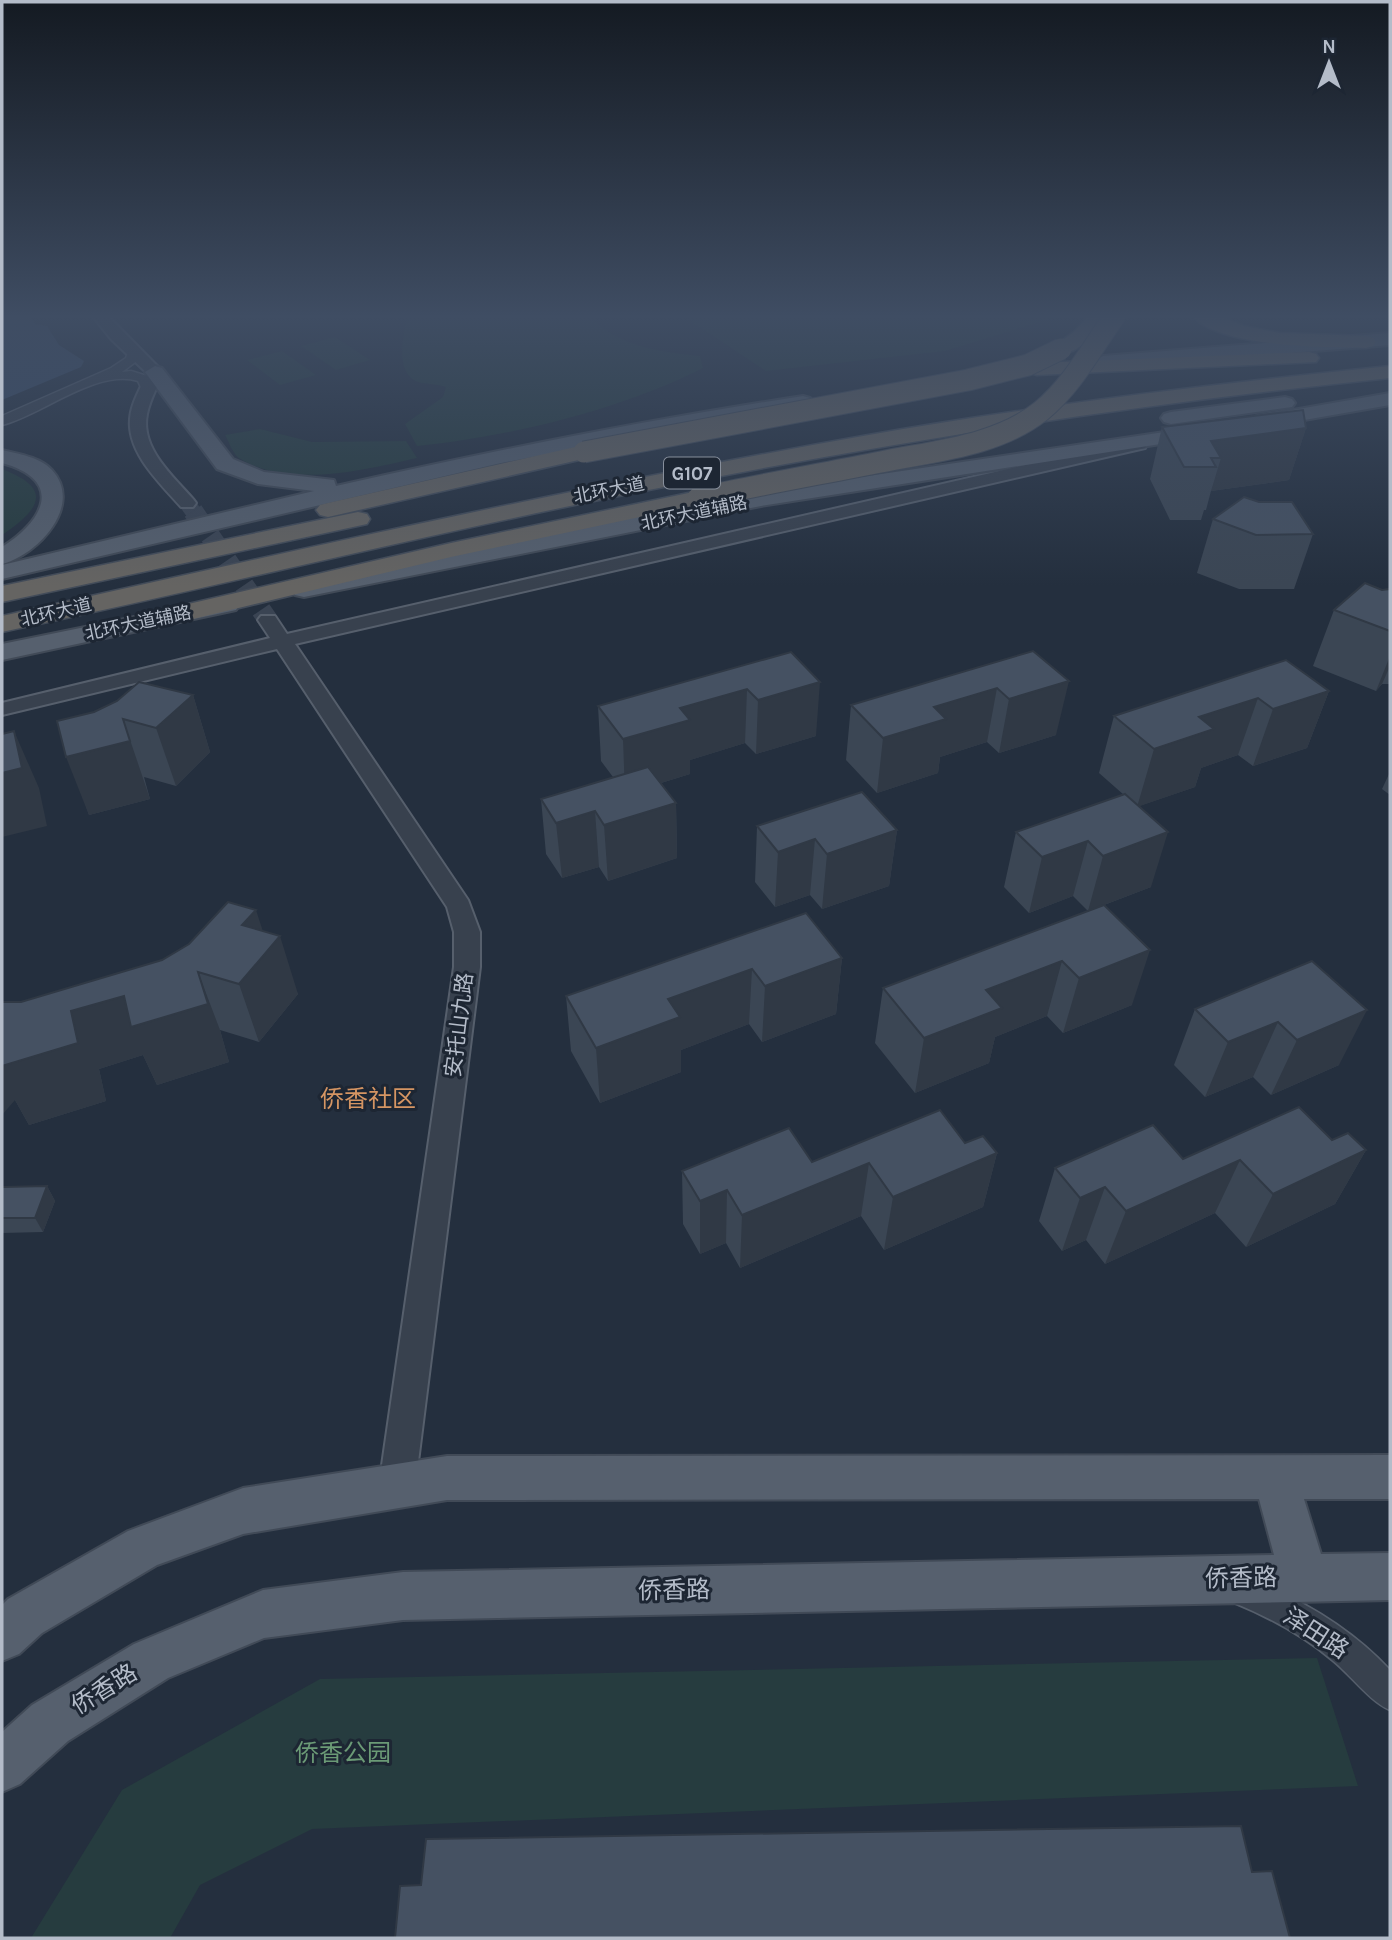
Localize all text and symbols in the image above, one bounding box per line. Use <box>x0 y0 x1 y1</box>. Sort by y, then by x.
north arrow <box>1294 28 1364 98</box>
text: N <box>1322 36 1336 58</box>
road number: G107 <box>664 458 720 488</box>
street label: 北环大道 <box>572 472 646 508</box>
street label: 北环大道辅路 <box>639 491 749 535</box>
street label: 北环大道 <box>18 593 94 631</box>
street label: 北环大道辅路 <box>83 601 193 645</box>
street label: 安托山九路 <box>441 971 477 1079</box>
district label: 侨香社区 <box>320 1085 416 1113</box>
street label: 侨香路 <box>1205 1563 1277 1593</box>
street label: 侨香路 <box>638 1575 710 1605</box>
street label: 泽田路 <box>1278 1602 1354 1664</box>
street label: 侨香路 <box>66 1658 142 1720</box>
park label: 侨香公园 <box>295 1739 391 1767</box>

